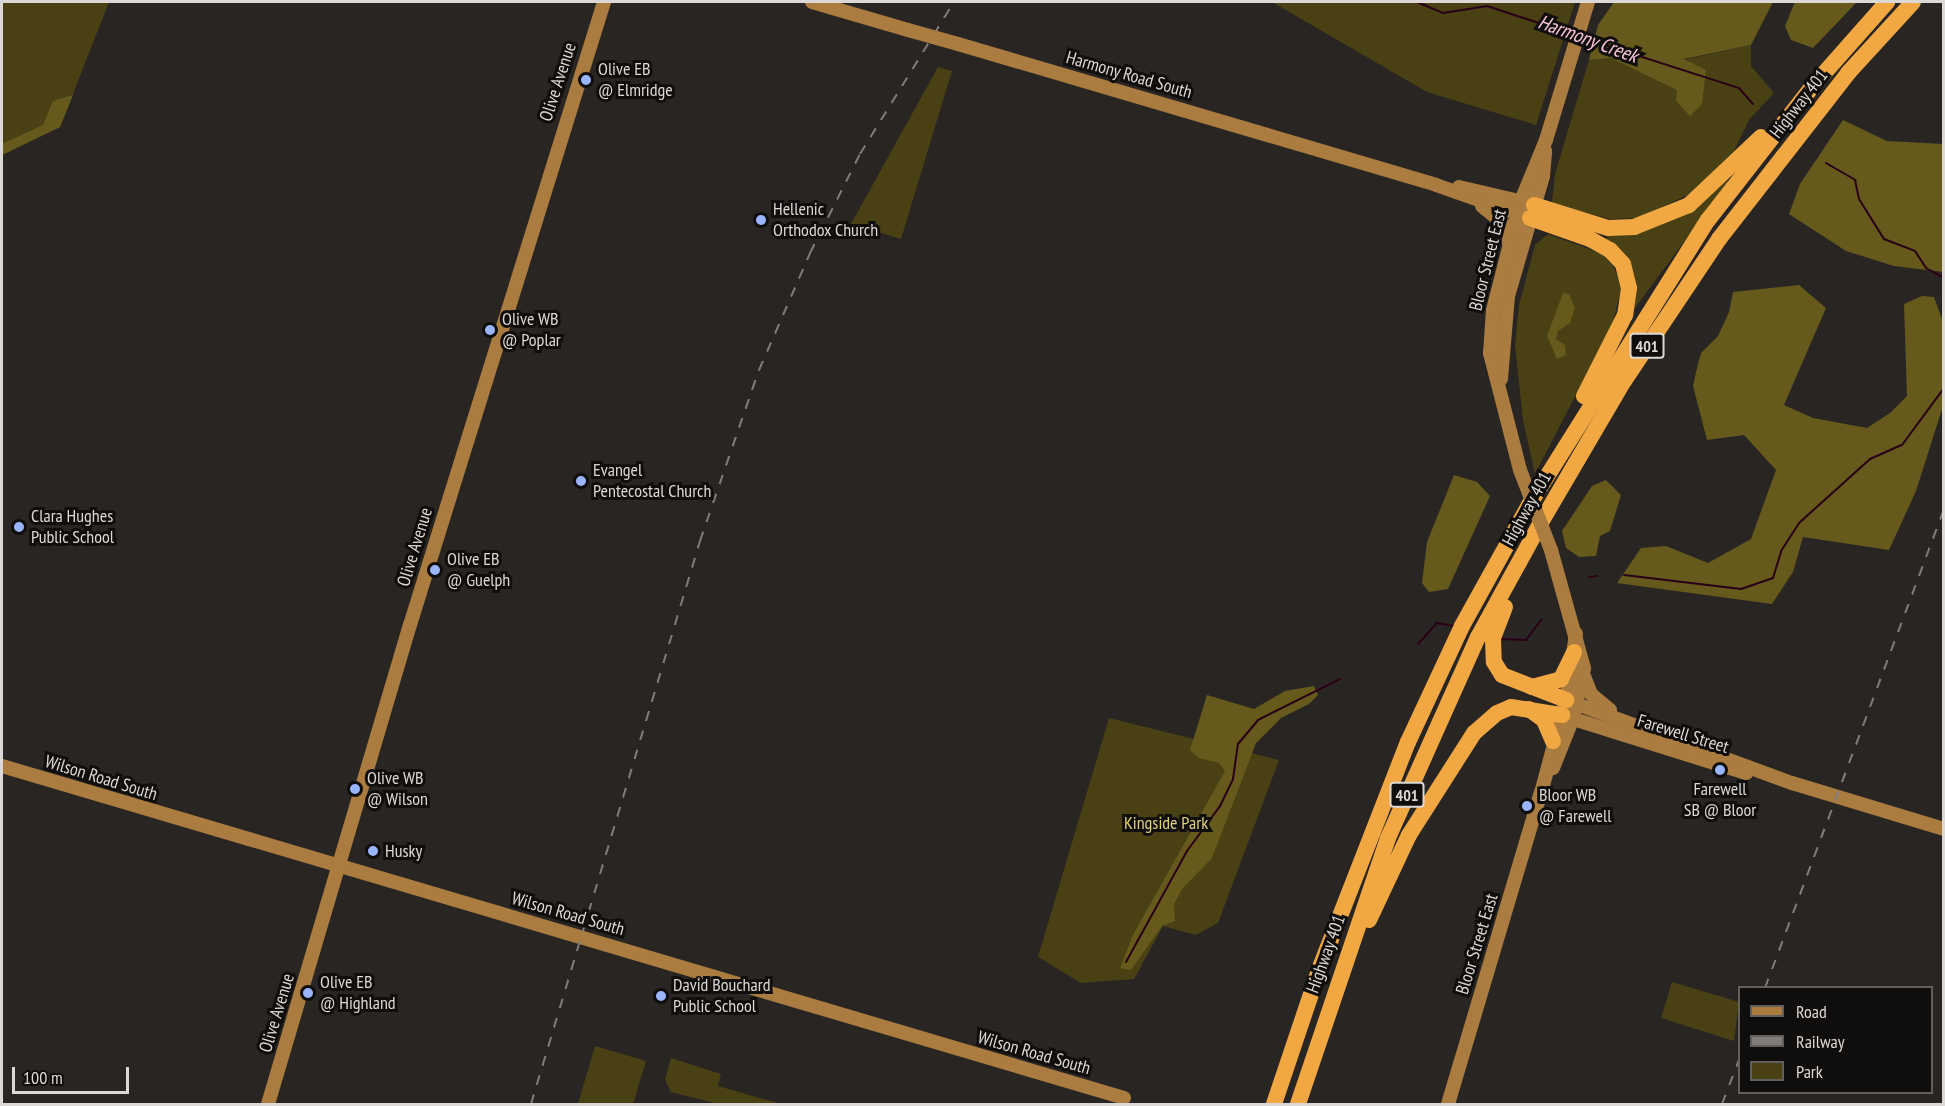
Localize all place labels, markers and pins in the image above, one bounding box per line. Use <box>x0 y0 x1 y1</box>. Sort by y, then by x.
place label: Olive EB @ Elmridge <box>598 59 673 101</box>
marker: Olive EB @ Elmridge <box>579 73 593 87</box>
place label: Hellenic Orthodox Church <box>773 199 879 242</box>
marker: Hellenic Orthodox Church <box>754 213 768 227</box>
place label: Olive WB @ Poplar <box>502 309 561 352</box>
marker: Olive WB @ Poplar <box>483 323 497 337</box>
place label: Evangel Pentecostal Church <box>593 460 711 502</box>
marker: Evangel Pentecostal Church <box>574 474 588 488</box>
place label: Clara Hughes Public School <box>31 506 114 548</box>
marker: Clara Hughes Public School <box>12 520 26 534</box>
place label: Olive EB @ Guelph <box>447 549 510 592</box>
marker: Olive EB @ Guelph <box>428 563 442 577</box>
marker: Farewell SB @ Bloor <box>1713 763 1727 777</box>
place label: Olive WB @ Wilson <box>367 768 428 810</box>
place label: Farewell SB @ Bloor <box>1684 779 1756 822</box>
marker: Olive WB @ Wilson <box>348 782 362 796</box>
place label: Bloor WB @ Farewell <box>1539 785 1611 828</box>
marker: Bloor WB @ Farewell <box>1520 799 1534 813</box>
place label: Husky <box>385 840 422 862</box>
marker: Husky <box>366 844 380 858</box>
place label: Olive EB @ Highland <box>320 972 396 1014</box>
place label: David Bouchard Public School <box>673 975 770 1018</box>
marker: Olive EB @ Highland <box>301 986 315 1000</box>
marker: David Bouchard Public School <box>654 989 668 1003</box>

